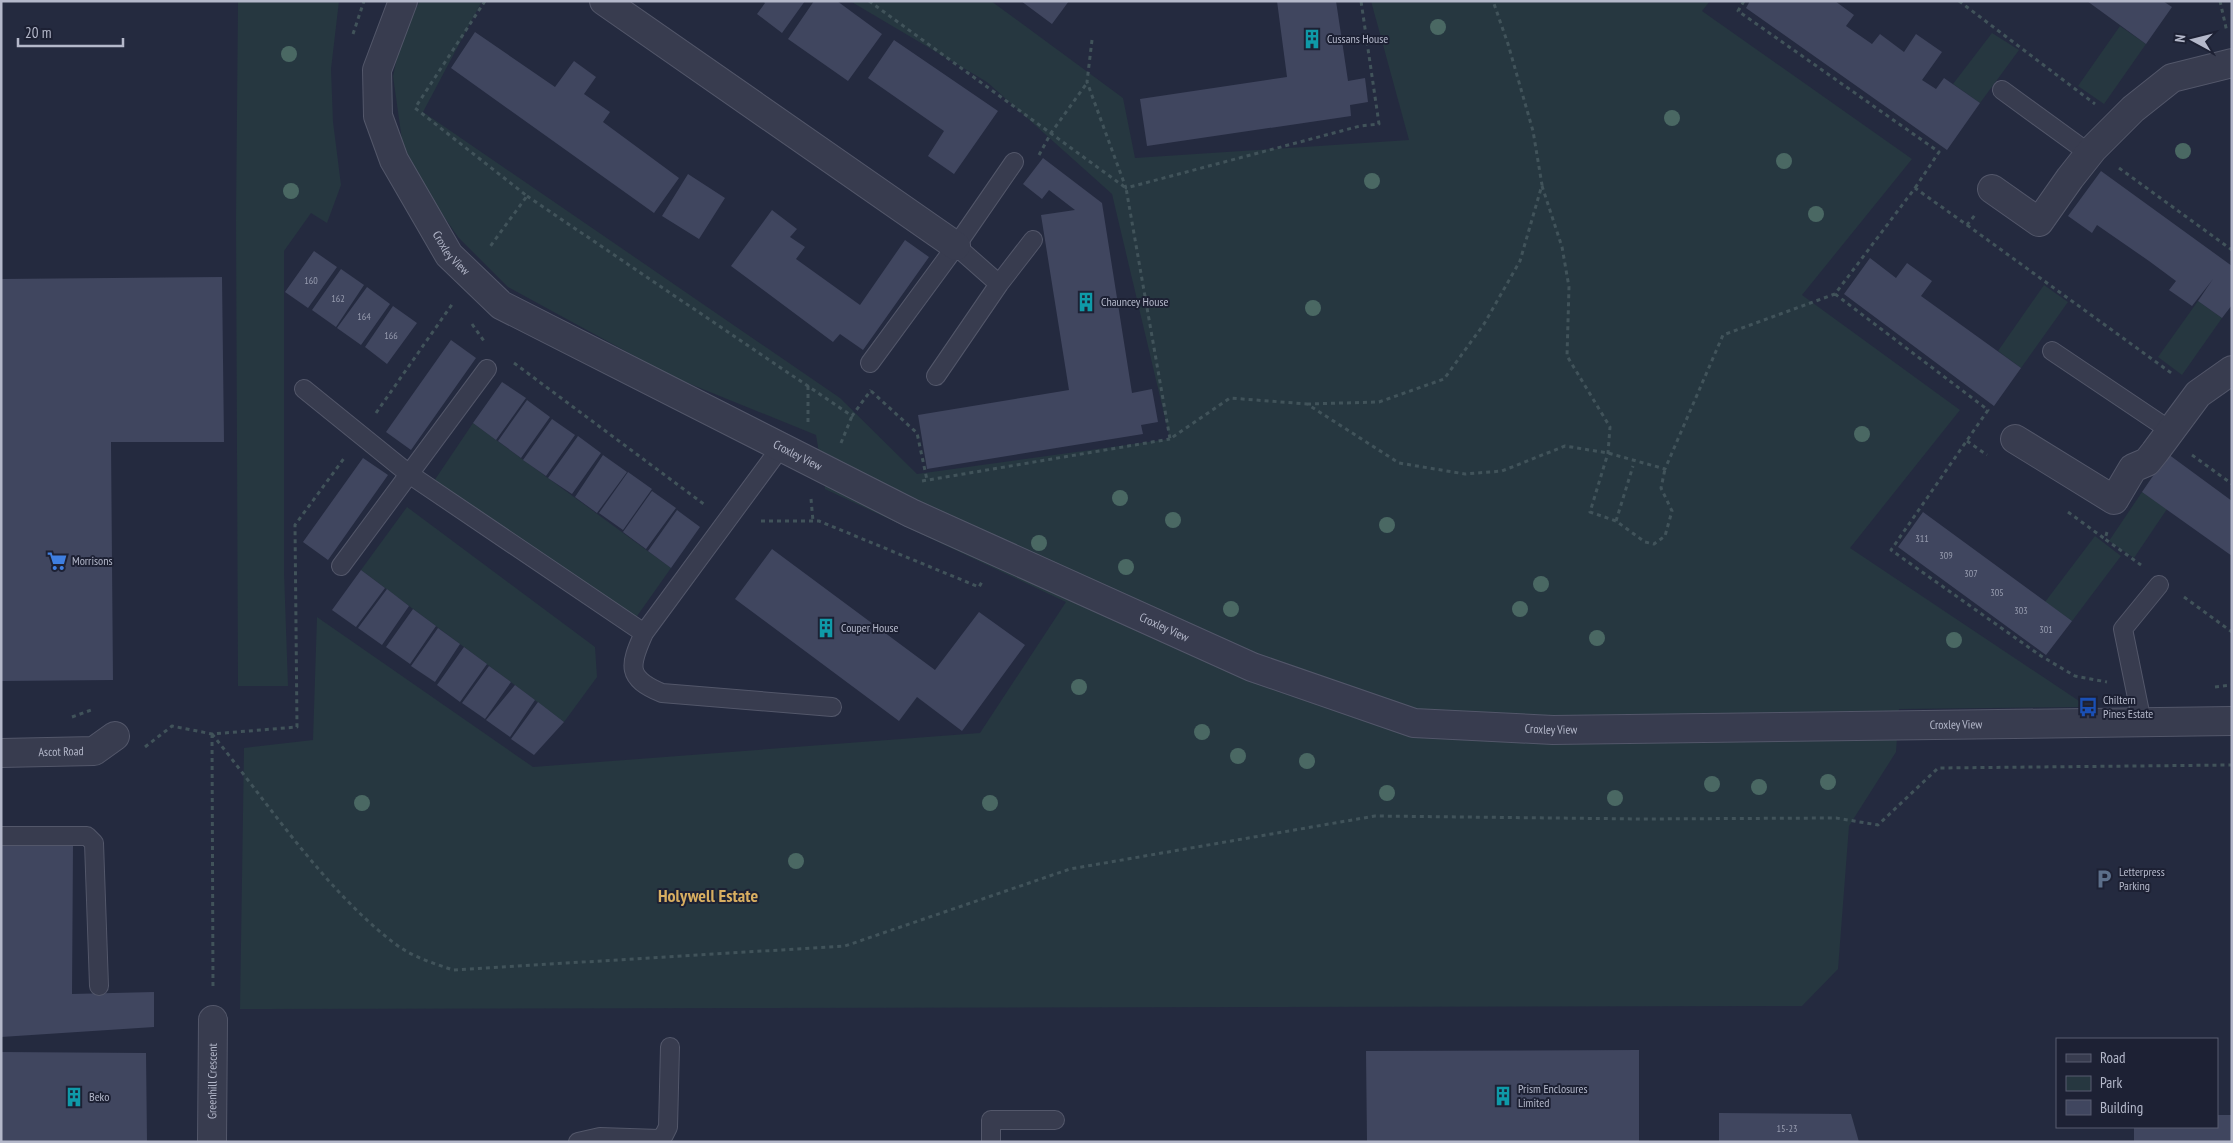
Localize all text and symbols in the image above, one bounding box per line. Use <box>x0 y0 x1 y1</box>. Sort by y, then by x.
scale bar <box>18 15 122 47</box>
north arrow <box>2168 15 2218 65</box>
text: 20 m <box>25 23 51 42</box>
building icon: Cussans House <box>1301 28 1323 50</box>
place label: Cussans House <box>1327 31 1388 46</box>
text: N <box>2171 34 2189 43</box>
street label: Croxley View <box>430 228 474 279</box>
house number: 160 <box>304 274 318 287</box>
building icon: Chauncey House <box>1075 291 1097 313</box>
house number: 162 <box>331 292 345 305</box>
place label: Chauncey House <box>1101 294 1168 309</box>
house number: 164 <box>357 310 371 323</box>
house number: 166 <box>384 329 398 342</box>
street label: Croxley View <box>771 436 825 474</box>
house number: 311 <box>1915 532 1929 545</box>
house number: 309 <box>1939 549 1953 562</box>
supermarket icon: Morrisons <box>46 550 68 572</box>
place label: Morrisons <box>72 553 113 568</box>
house number: 307 <box>1964 567 1978 580</box>
house number: 305 <box>1990 586 2004 599</box>
house number: 303 <box>2014 604 2028 617</box>
street label: Croxley View <box>1137 609 1192 645</box>
building icon: Couper House <box>815 617 837 639</box>
place label: Couper House <box>841 620 898 635</box>
house number: 301 <box>2039 623 2053 636</box>
place label: Chiltern Pines Estate <box>2103 692 2153 721</box>
bus stop icon: Chiltern Pines Estate <box>2077 696 2099 718</box>
street label: Croxley View <box>1930 716 1983 732</box>
street label: Croxley View <box>1524 721 1578 737</box>
street label: Ascot Road <box>38 743 84 759</box>
place label: Letterpress Parking <box>2119 864 2165 893</box>
parking icon: Letterpress Parking <box>2093 868 2115 890</box>
district label: Holywell Estate <box>658 884 758 907</box>
legend <box>2056 1038 2218 1128</box>
street label: Greenhill Crescent <box>204 1042 220 1119</box>
text: Road <box>2100 1048 2126 1067</box>
text: Park <box>2100 1073 2122 1092</box>
place label: Prism Enclosures Limited <box>1518 1081 1588 1110</box>
building icon: Prism Enclosures Limited <box>1492 1085 1514 1107</box>
building icon: Beko <box>63 1086 85 1108</box>
place label: Beko <box>89 1089 109 1104</box>
text: Building <box>2100 1098 2143 1117</box>
house number: 15-23 <box>1777 1122 1797 1135</box>

